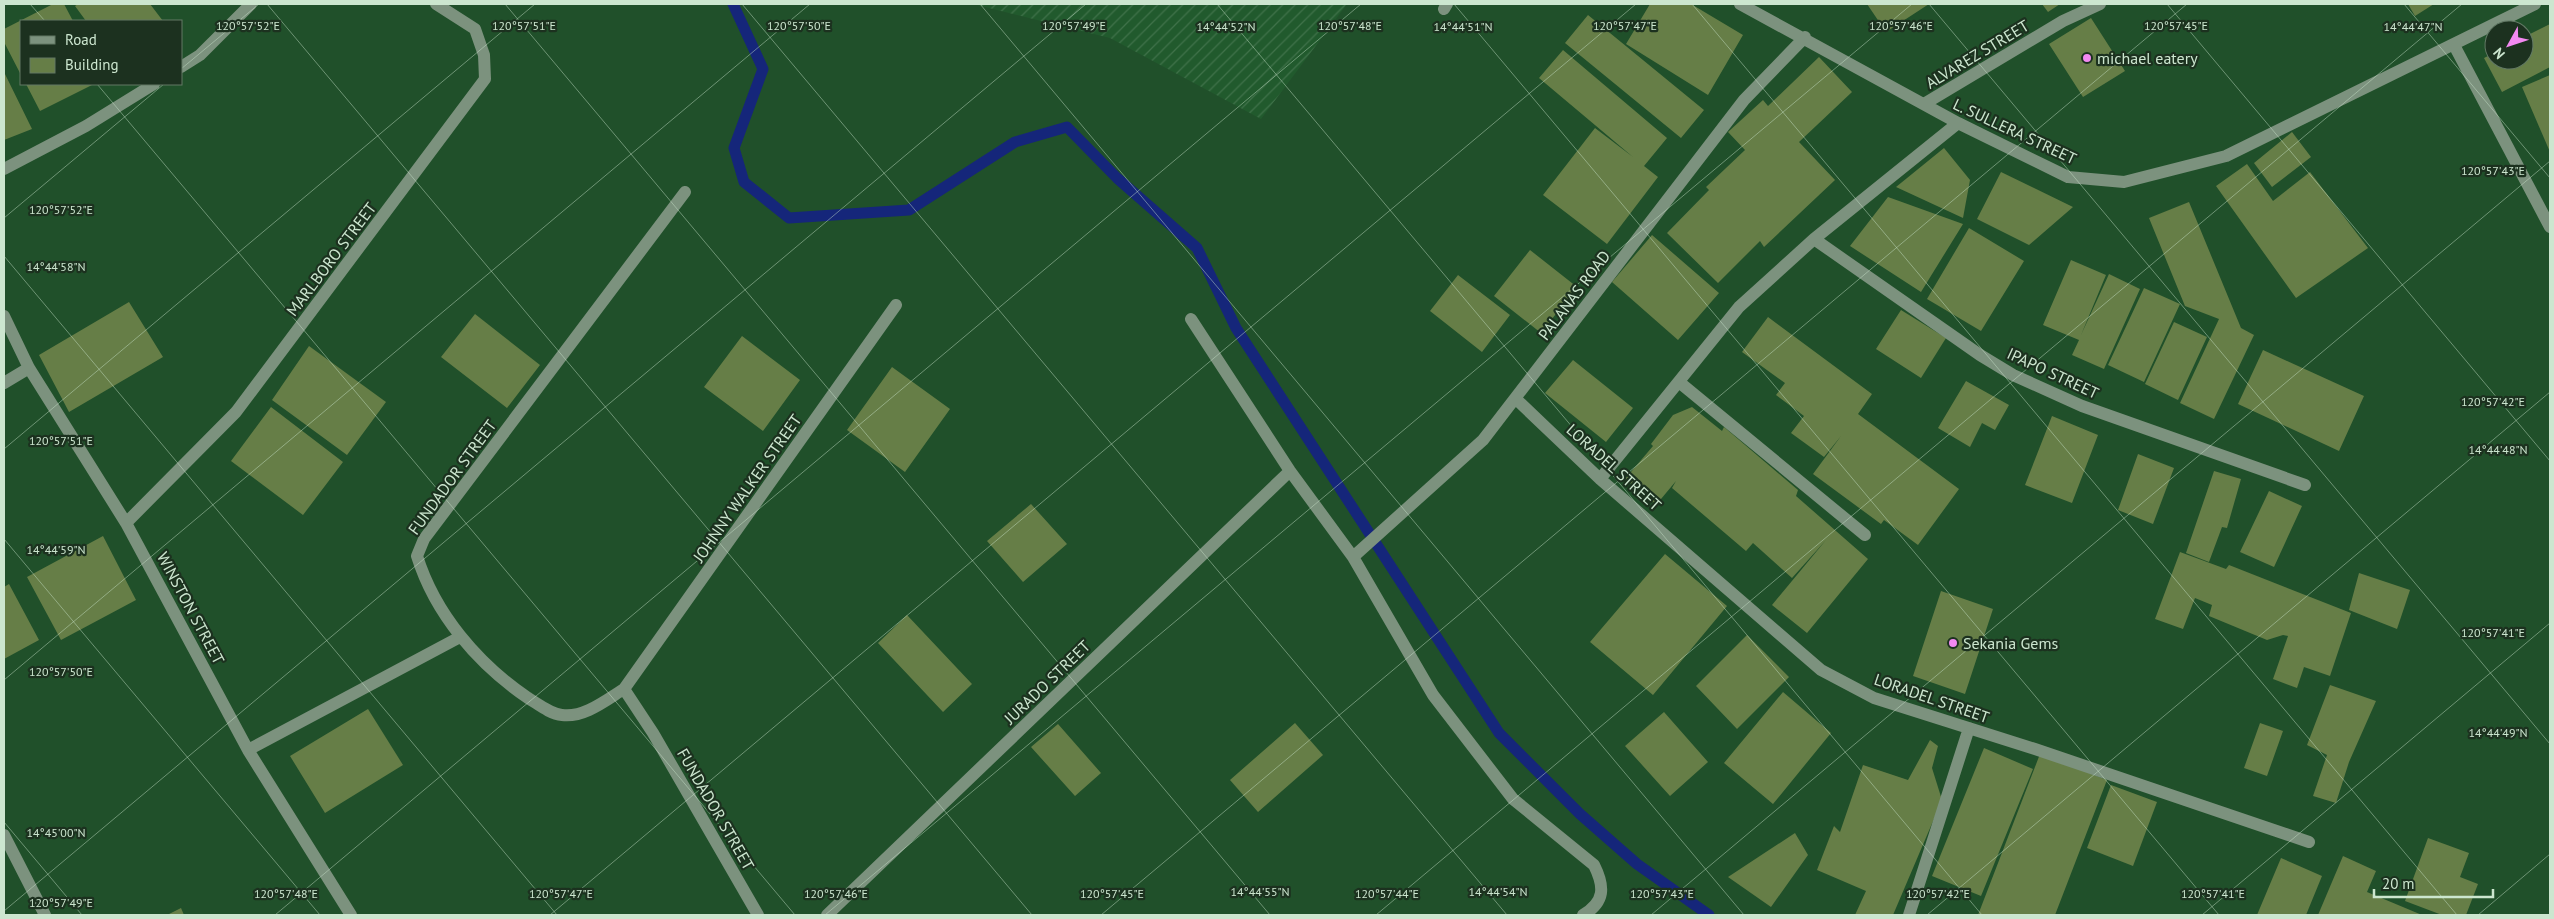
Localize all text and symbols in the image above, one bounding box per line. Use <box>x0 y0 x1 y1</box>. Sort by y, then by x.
street label: ALVAREZ STREET <box>1922 15 2032 93</box>
text: 120°57'52"E <box>216 18 280 33</box>
text: 120°57'51"E <box>492 18 556 33</box>
text: 120°57'50"E <box>767 18 831 33</box>
text: 120°57'49"E <box>1042 18 1106 33</box>
text: 120°57'48"E <box>1318 18 1382 33</box>
text: 120°57'47"E <box>1593 18 1657 33</box>
text: 120°57'46"E <box>1869 18 1933 33</box>
text: 120°57'45"E <box>2144 18 2208 33</box>
text: 14°44'52"N <box>1196 19 1256 34</box>
text: 14°44'51"N <box>1433 19 1493 34</box>
text: 14°44'47"N <box>2383 19 2443 34</box>
legend <box>20 20 182 85</box>
north arrow <box>2484 20 2534 70</box>
text: Road <box>65 30 97 49</box>
text: N <box>2489 44 2509 63</box>
place label: michael eatery <box>2097 48 2198 68</box>
marker: michael eatery <box>2081 52 2093 64</box>
text: Building <box>65 55 119 74</box>
street label: L. SULLERA STREET <box>1950 94 2080 168</box>
text: 120°57'43"E <box>2461 163 2525 178</box>
street label: MARLBORO STREET <box>282 198 380 320</box>
text: 120°57'52"E <box>29 202 93 217</box>
street label: PALANAS ROAD <box>1534 246 1614 344</box>
text: 14°44'58"N <box>26 259 86 274</box>
street label: IPAPO STREET <box>2004 343 2102 403</box>
text: 120°57'42"E <box>2461 394 2525 409</box>
street label: JOHNNY WALKER STREET <box>688 410 806 567</box>
street label: FUNDADOR STREET <box>404 416 500 538</box>
street label: LORADEL STREET <box>1563 419 1666 515</box>
text: 120°57'51"E <box>29 433 93 448</box>
text: 14°44'48"N <box>2468 442 2528 457</box>
text: 14°44'59"N <box>26 542 86 557</box>
street label: WINSTON STREET <box>153 548 229 668</box>
text: 120°57'41"E <box>2461 625 2525 640</box>
place label: Sekania Gems <box>1963 633 2058 653</box>
street label: JURADO STREET <box>999 636 1094 729</box>
marker: Sekania Gems <box>1947 637 1959 649</box>
text: 120°57'50"E <box>29 664 93 679</box>
street label: LORADEL STREET <box>1872 669 1992 727</box>
text: 14°44'49"N <box>2468 725 2528 740</box>
street label: FUNDADOR STREET <box>673 745 759 873</box>
text: 14°45'00"N <box>26 825 86 840</box>
scale bar <box>2374 866 2493 898</box>
text: 20 m <box>2382 874 2415 893</box>
text: 14°44'55"N <box>1230 884 1290 899</box>
text: 14°44'54"N <box>1468 884 1528 899</box>
text: 120°57'48"E <box>254 886 318 901</box>
text: 120°57'47"E <box>529 886 593 901</box>
text: 120°57'46"E <box>804 886 868 901</box>
text: 120°57'45"E <box>1080 886 1144 901</box>
text: 120°57'44"E <box>1355 886 1419 901</box>
text: 120°57'43"E <box>1630 886 1694 901</box>
text: 120°57'42"E <box>1906 886 1970 901</box>
text: 120°57'41"E <box>2181 886 2245 901</box>
text: 120°57'49"E <box>29 895 93 910</box>

